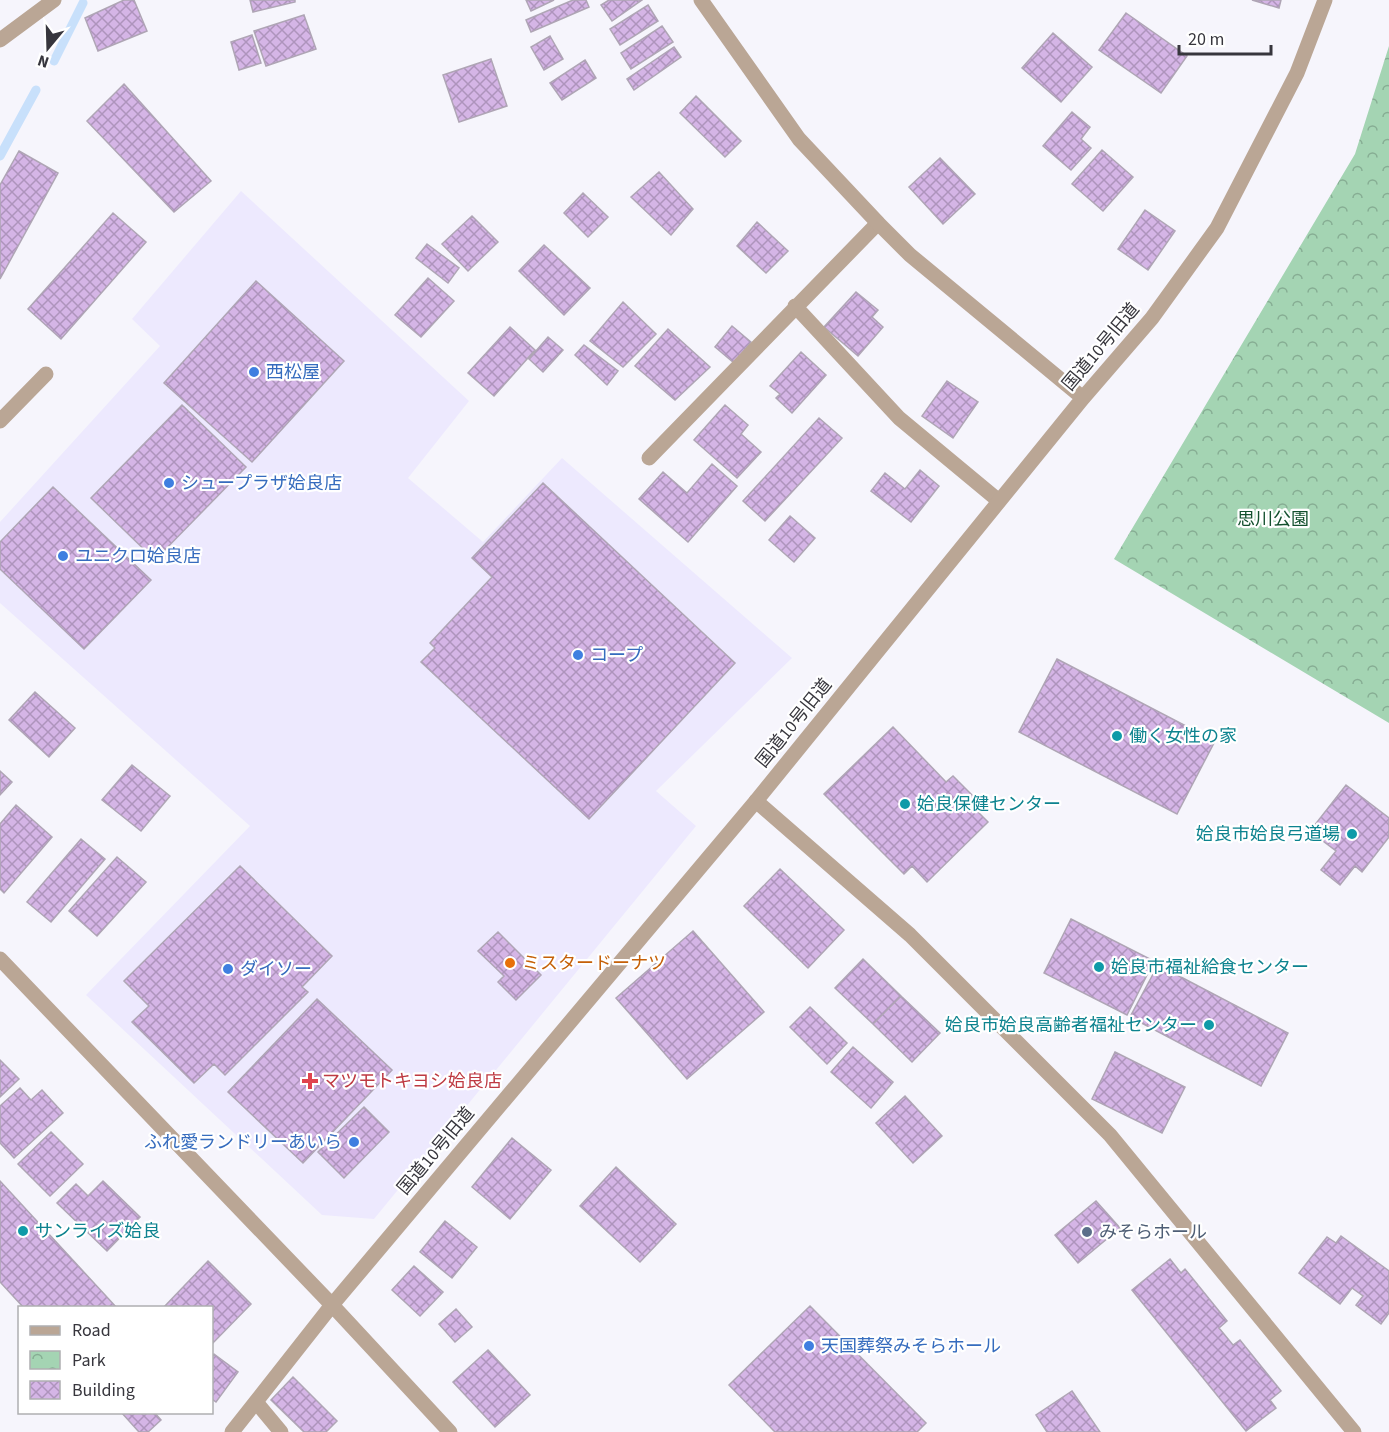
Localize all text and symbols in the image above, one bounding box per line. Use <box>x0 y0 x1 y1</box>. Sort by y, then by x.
north arrow <box>18 18 78 78</box>
scale bar <box>1179 18 1270 56</box>
text: 20 m <box>1188 27 1224 52</box>
text: N <box>35 49 52 73</box>
street label: 国道10号旧道 <box>1057 298 1145 396</box>
place label: 西松屋 <box>266 360 320 385</box>
marker: 西松屋 <box>247 365 261 379</box>
place label: シュープラザ姶良店 <box>181 471 342 496</box>
marker: シュープラザ姶良店 <box>162 476 176 490</box>
park label: 思川公園 <box>1237 507 1309 532</box>
place label: ユニクロ姶良店 <box>75 544 201 569</box>
marker: ユニクロ姶良店 <box>56 549 70 563</box>
place label: コープ <box>590 643 643 668</box>
marker: コープ <box>571 648 585 662</box>
street label: 国道10号旧道 <box>750 673 838 773</box>
place label: 働く女性の家 <box>1129 724 1237 749</box>
marker: 働く女性の家 <box>1110 729 1124 743</box>
place label: 姶良保健センター <box>917 792 1061 817</box>
marker: 姶良保健センター <box>898 797 912 811</box>
place label: 姶良市姶良弓道場 <box>1196 822 1340 847</box>
marker: 姶良市姶良弓道場 <box>1345 827 1359 841</box>
place label: ミスタードーナツ <box>522 951 666 976</box>
place label: 姶良市福祉給食センター <box>1111 955 1309 980</box>
marker: ミスタードーナツ <box>503 956 517 970</box>
place label: ダイソー <box>240 957 312 982</box>
marker: 姶良市福祉給食センター <box>1092 960 1106 974</box>
marker: ダイソー <box>221 962 235 976</box>
place label: 姶良市姶良高齢者福祉センター <box>945 1013 1197 1038</box>
marker: 姶良市姶良高齢者福祉センター <box>1202 1018 1216 1032</box>
place label: マツモトキヨシ姶良店 <box>322 1069 502 1094</box>
marker: マツモトキヨシ姶良店 <box>303 1074 317 1088</box>
street label: 国道10号旧道 <box>392 1102 480 1200</box>
place label: ふれ愛ランドリーあいら <box>144 1130 342 1155</box>
marker: ふれ愛ランドリーあいら <box>347 1135 361 1149</box>
place label: サンライズ姶良 <box>35 1219 160 1244</box>
place label: みそらホール <box>1099 1220 1207 1245</box>
marker: サンライズ姶良 <box>16 1224 30 1238</box>
marker: みそらホール <box>1080 1225 1094 1239</box>
legend <box>18 1306 213 1414</box>
text: Road <box>72 1318 111 1343</box>
place label: 天国葬祭みそらホール <box>821 1334 1001 1359</box>
marker: 天国葬祭みそらホール <box>802 1339 816 1353</box>
text: Park <box>72 1348 106 1373</box>
text: Building <box>72 1378 135 1403</box>

